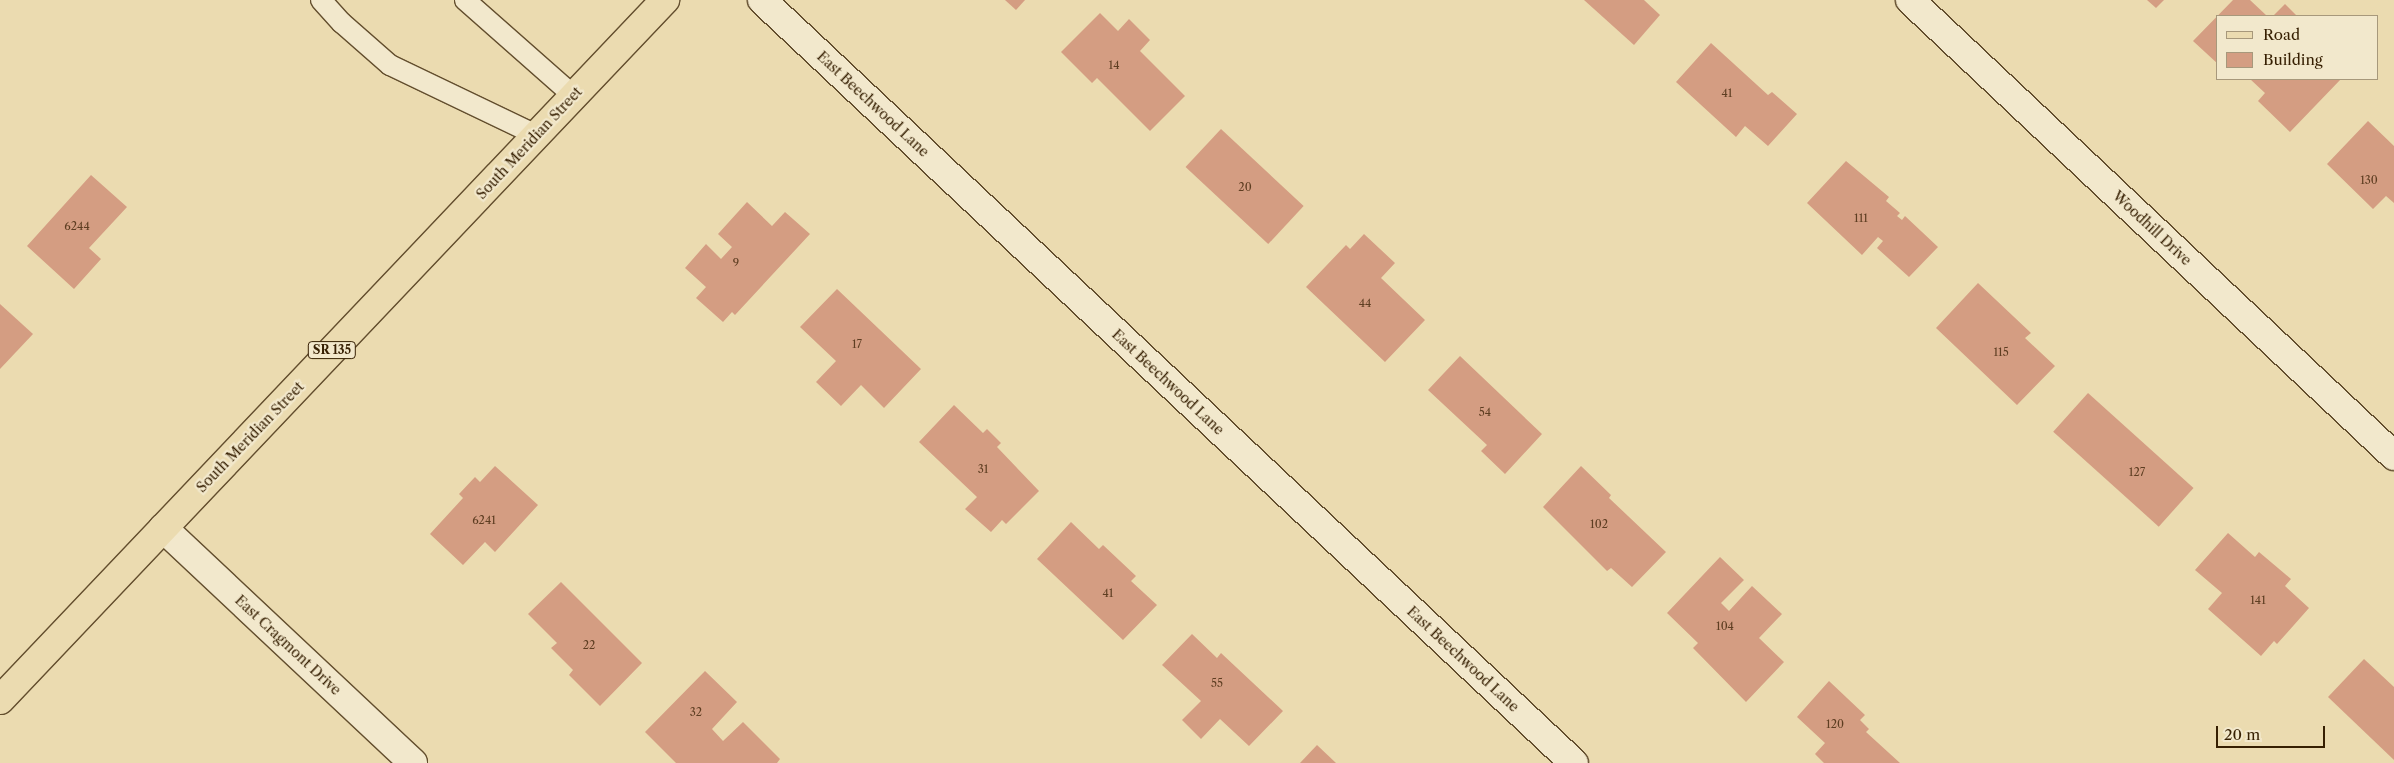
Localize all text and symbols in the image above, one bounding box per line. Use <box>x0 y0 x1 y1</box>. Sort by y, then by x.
legend <box>2216 15 2379 80</box>
text: Road <box>2263 25 2300 44</box>
street label: East Beechwood Lane <box>814 48 932 160</box>
text: Building <box>2263 50 2323 69</box>
house number: 14 <box>1109 58 1119 72</box>
street label: South Meridian Street <box>473 83 585 203</box>
house number: 41 <box>1722 86 1732 100</box>
house number: 130 <box>2360 173 2378 187</box>
house number: 20 <box>1238 180 1252 194</box>
street label: Woodhill Drive <box>2109 187 2195 269</box>
house number: 111 <box>1854 211 1868 225</box>
house number: 6244 <box>64 219 90 233</box>
house number: 9 <box>733 256 739 270</box>
house number: 44 <box>1359 296 1371 310</box>
street label: East Beechwood Lane <box>1109 326 1227 438</box>
house number: 17 <box>852 337 862 351</box>
road number: SR 135 <box>307 340 357 360</box>
house number: 115 <box>1993 345 2009 359</box>
street label: South Meridian Street <box>193 378 307 496</box>
house number: 54 <box>1479 405 1491 419</box>
house number: 31 <box>978 462 988 476</box>
house number: 127 <box>2129 465 2145 479</box>
house number: 6241 <box>472 513 496 527</box>
house number: 102 <box>1590 517 1608 531</box>
house number: 41 <box>1103 586 1113 600</box>
street label: East Cragmont Drive <box>232 592 344 698</box>
house number: 141 <box>2250 593 2266 607</box>
street label: East Beechwood Lane <box>1404 603 1522 715</box>
house number: 104 <box>1716 619 1734 633</box>
house number: 22 <box>583 638 595 652</box>
house number: 55 <box>1211 676 1223 690</box>
house number: 32 <box>690 705 702 719</box>
scale bar <box>2219 716 2328 748</box>
house number: 120 <box>1826 717 1844 731</box>
text: 20 m <box>2224 725 2260 744</box>

